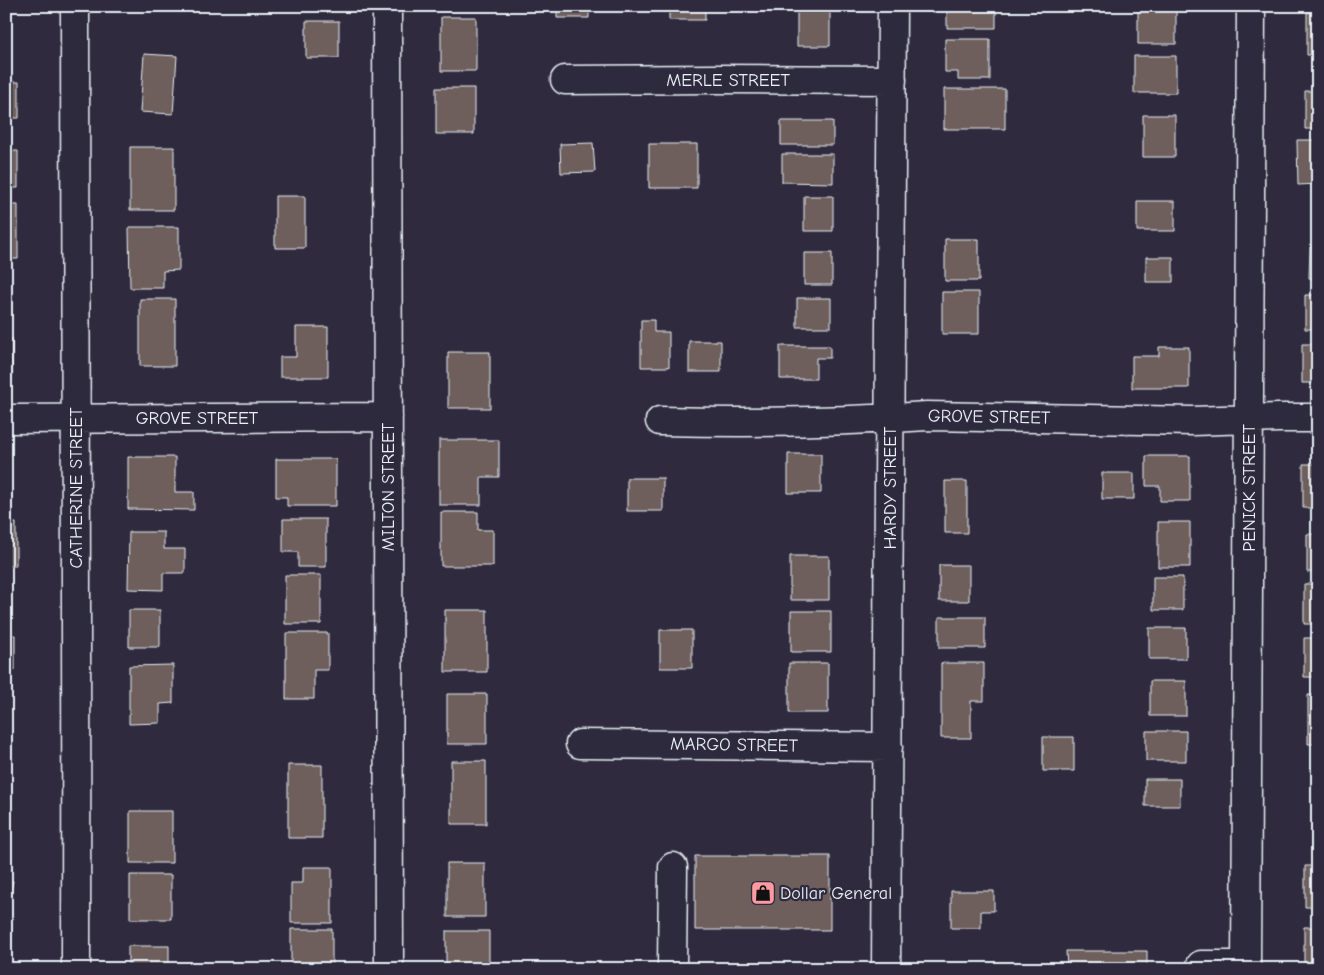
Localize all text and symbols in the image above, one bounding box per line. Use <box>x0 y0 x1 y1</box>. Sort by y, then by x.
street label: MERLE STREET <box>666 70 790 91</box>
street label: GROVE STREET <box>928 405 1051 429</box>
street label: CATHERINE STREET <box>66 407 87 569</box>
street label: GROVE STREET <box>136 408 259 429</box>
street label: MILTON STREET <box>378 422 399 551</box>
street label: PENICK STREET <box>1239 424 1260 552</box>
street label: HARDY STREET <box>880 426 901 549</box>
street label: MARGO STREET <box>670 733 799 757</box>
shop icon: Dollar General <box>750 880 776 906</box>
place label: Dollar General <box>780 883 892 904</box>

